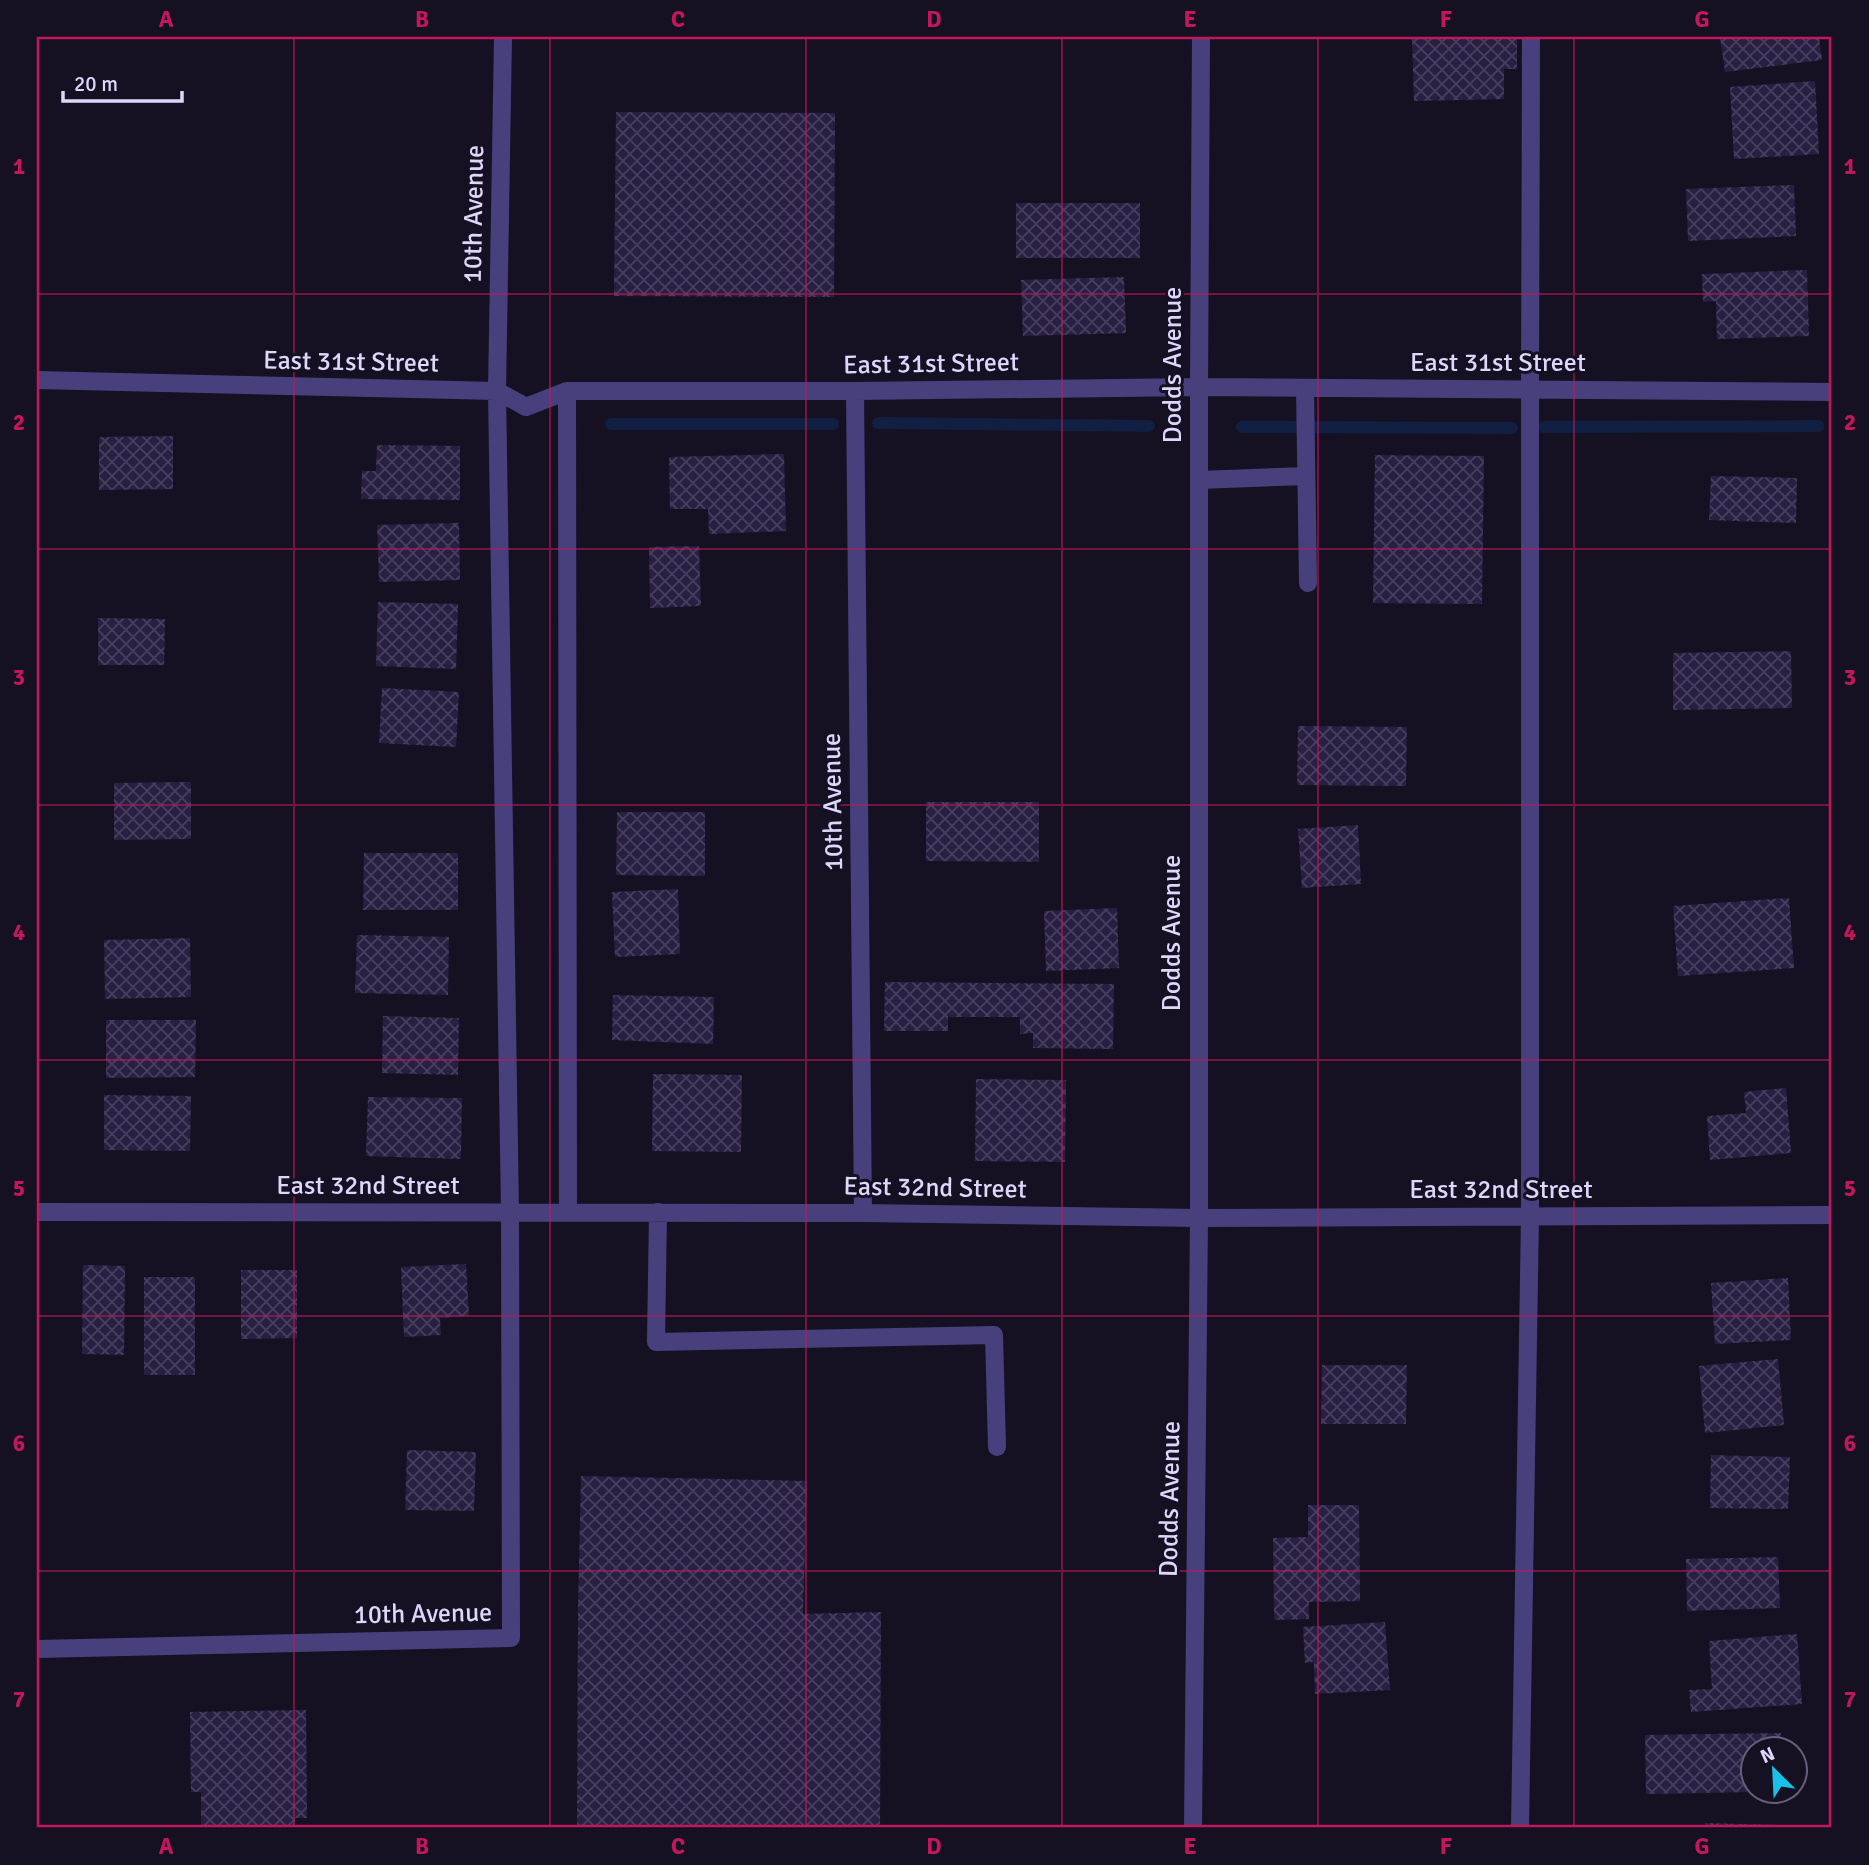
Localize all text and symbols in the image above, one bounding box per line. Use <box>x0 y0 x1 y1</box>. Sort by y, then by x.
text: A <box>159 5 174 34</box>
text: B <box>415 5 429 34</box>
text: C <box>671 5 685 34</box>
text: D <box>926 5 942 34</box>
text: E <box>1183 5 1197 34</box>
text: F <box>1440 5 1452 34</box>
text: G <box>1694 5 1710 34</box>
scale bar <box>63 60 182 104</box>
text: 20 m <box>74 71 118 97</box>
street label: 10th Avenue <box>457 145 491 283</box>
text: 1 <box>13 152 25 181</box>
text: 1 <box>1844 152 1856 181</box>
street label: Dodds Avenue <box>1157 287 1189 443</box>
street label: East 31st Street <box>263 344 439 380</box>
street label: East 31st Street <box>843 346 1019 382</box>
street label: East 31st Street <box>1410 347 1586 379</box>
text: 2 <box>13 408 25 437</box>
text: 2 <box>1844 408 1856 437</box>
text: 3 <box>13 663 25 692</box>
text: 3 <box>1844 663 1856 692</box>
street label: 10th Avenue <box>816 733 850 871</box>
street label: Dodds Avenue <box>1156 855 1188 1011</box>
text: 4 <box>13 918 25 947</box>
text: 4 <box>1844 918 1856 947</box>
street label: East 32nd Street <box>276 1170 460 1202</box>
street label: East 32nd Street <box>843 1170 1027 1206</box>
text: 5 <box>13 1174 25 1203</box>
street label: East 32nd Street <box>1409 1174 1593 1206</box>
text: 5 <box>1844 1174 1856 1203</box>
street label: Dodds Avenue <box>1153 1421 1187 1577</box>
text: 6 <box>13 1429 25 1458</box>
text: 6 <box>1844 1429 1856 1458</box>
street label: 10th Avenue <box>354 1597 492 1631</box>
text: 7 <box>13 1685 25 1714</box>
text: 7 <box>1844 1685 1856 1714</box>
north arrow <box>1740 1736 1810 1806</box>
text: N <box>1757 1742 1778 1769</box>
text: A <box>159 1832 174 1861</box>
text: B <box>415 1832 429 1861</box>
text: C <box>671 1832 685 1861</box>
text: D <box>926 1832 942 1861</box>
text: E <box>1183 1832 1197 1861</box>
text: F <box>1440 1832 1452 1861</box>
text: G <box>1694 1832 1710 1861</box>

